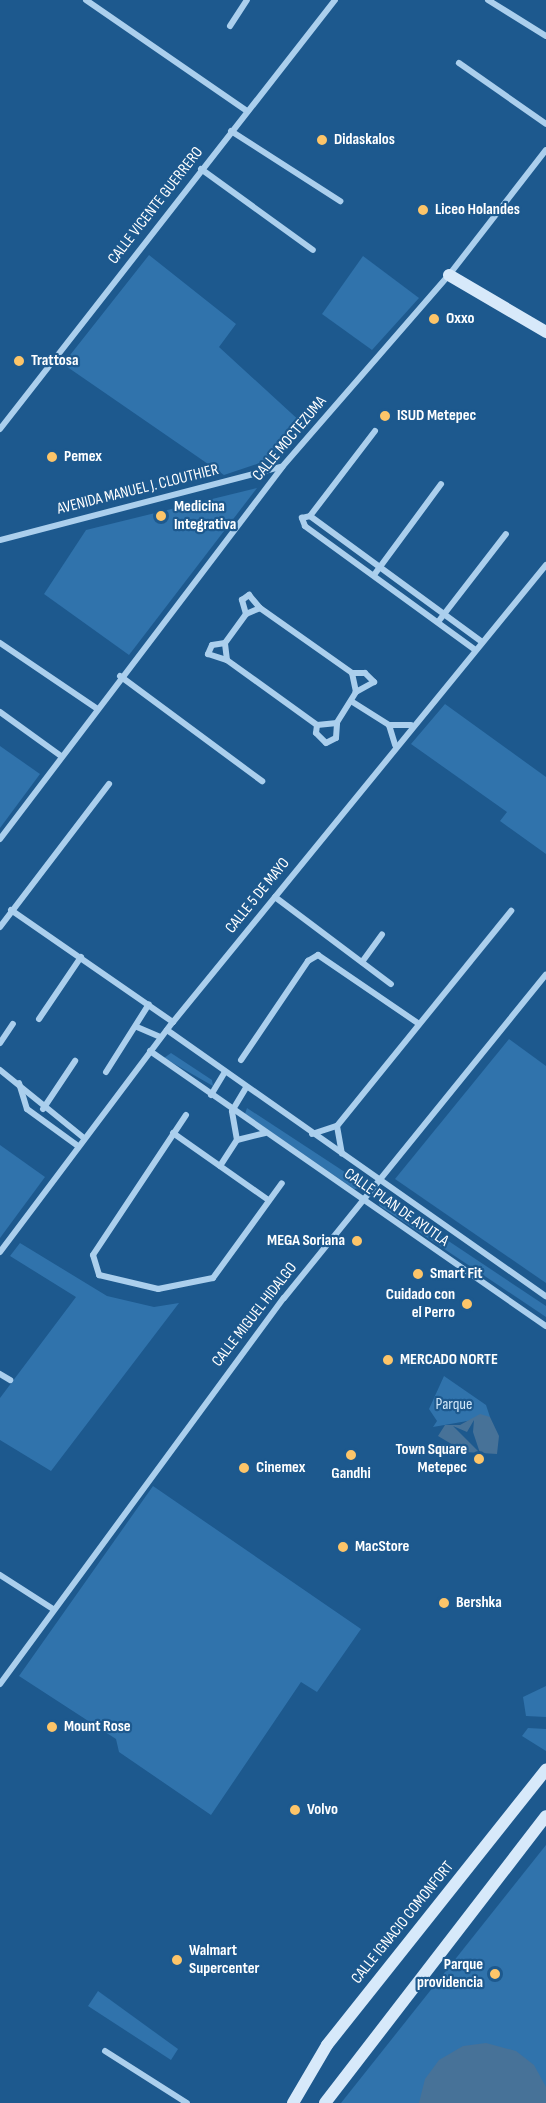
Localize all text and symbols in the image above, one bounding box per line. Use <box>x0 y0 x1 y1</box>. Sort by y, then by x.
place label: Didaskalos <box>334 130 395 150</box>
marker: Didaskalos <box>315 133 329 147</box>
street label: CALLE VICENTE GUERRERO <box>104 144 208 268</box>
place label: Liceo Holandes <box>435 200 520 220</box>
marker: Liceo Holandes <box>416 203 430 217</box>
place label: Oxxo <box>446 309 474 329</box>
marker: Oxxo <box>427 312 441 326</box>
place label: Trattosa <box>31 351 79 371</box>
marker: Trattosa <box>12 354 26 368</box>
street label: CALLE MOCTEZUMA <box>249 393 331 485</box>
place label: ISUD Metepec <box>397 406 476 426</box>
marker: ISUD Metepec <box>378 409 392 423</box>
place label: Pemex <box>64 447 102 467</box>
marker: Pemex <box>45 450 59 464</box>
street label: AVENIDA MANUEL J. CLOUTHIER <box>55 461 221 519</box>
place label: Medicina Integrativa <box>174 497 236 535</box>
marker: Medicina Integrativa <box>152 507 170 525</box>
street label: CALLE 5 DE MAYO <box>222 854 294 938</box>
street label: CALLE PLAN DE AYUTLA <box>340 1165 452 1251</box>
place label: MEGA Soriana <box>267 1231 345 1251</box>
marker: MEGA Soriana <box>350 1234 364 1248</box>
street label: CALLE MIGUEL HIDALGO <box>208 1259 302 1371</box>
place label: Smart Fit <box>430 1264 483 1284</box>
marker: Smart Fit <box>411 1267 425 1281</box>
place label: Cuidado con el Perro <box>386 1285 455 1323</box>
marker: Cuidado con el Perro <box>460 1297 474 1311</box>
place label: MERCADO NORTE <box>400 1350 498 1370</box>
marker: MERCADO NORTE <box>381 1353 395 1367</box>
park label: Parque <box>436 1395 472 1415</box>
place label: Town Square Metepec <box>396 1440 467 1478</box>
marker: Gandhi <box>344 1448 358 1462</box>
marker: Town Square Metepec <box>472 1452 486 1466</box>
place label: Cinemex <box>256 1458 305 1478</box>
marker: Cinemex <box>237 1461 251 1475</box>
place label: Gandhi <box>331 1464 371 1484</box>
place label: MacStore <box>355 1537 409 1557</box>
marker: MacStore <box>336 1540 350 1554</box>
place label: Bershka <box>456 1593 502 1613</box>
marker: Bershka <box>437 1596 451 1610</box>
place label: Mount Rose <box>64 1717 131 1737</box>
marker: Mount Rose <box>45 1720 59 1734</box>
place label: Volvo <box>307 1800 338 1820</box>
marker: Volvo <box>288 1803 302 1817</box>
street label: CALLE IGNACIO COMONFORT <box>348 1858 458 1988</box>
place label: Walmart Supercenter <box>189 1941 259 1979</box>
marker: Walmart Supercenter <box>170 1953 184 1967</box>
place label: Parque providencia <box>417 1955 483 1993</box>
marker: Parque providencia <box>488 1967 502 1981</box>

